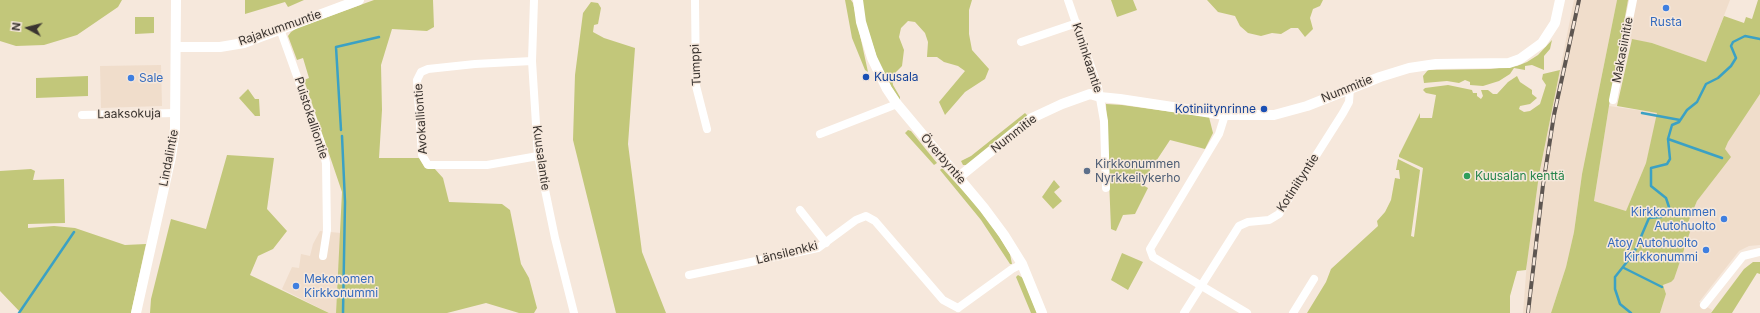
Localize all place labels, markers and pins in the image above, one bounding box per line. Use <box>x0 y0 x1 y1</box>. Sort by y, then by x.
marker: Rusta <box>1661 3 1671 13</box>
place label: Rusta <box>1650 15 1682 29</box>
place label: Kuusala <box>874 70 919 84</box>
place label: Sale <box>139 71 163 85</box>
marker: Kuusala <box>861 72 871 82</box>
marker: Sale <box>126 73 136 83</box>
place label: Kotiniitynrinne <box>1175 102 1256 116</box>
marker: Kotiniitynrinne <box>1259 104 1269 114</box>
place label: Kirkkonummen Nyrkkeilykerho <box>1095 157 1180 185</box>
marker: Kirkkonummen Nyrkkeilykerho <box>1082 166 1092 176</box>
place label: Kuusalan kenttä <box>1475 169 1565 183</box>
marker: Kuusalan kenttä <box>1462 171 1472 181</box>
place label: Kirkkonummen Autohuolto <box>1631 205 1716 233</box>
marker: Kirkkonummen Autohuolto <box>1719 214 1729 224</box>
place label: Atoy Autohuolto Kirkkonummi <box>1607 236 1698 264</box>
marker: Atoy Autohuolto Kirkkonummi <box>1701 245 1711 255</box>
place label: Mekonomen Kirkkonummi <box>304 272 378 300</box>
marker: Mekonomen Kirkkonummi <box>291 281 301 291</box>

